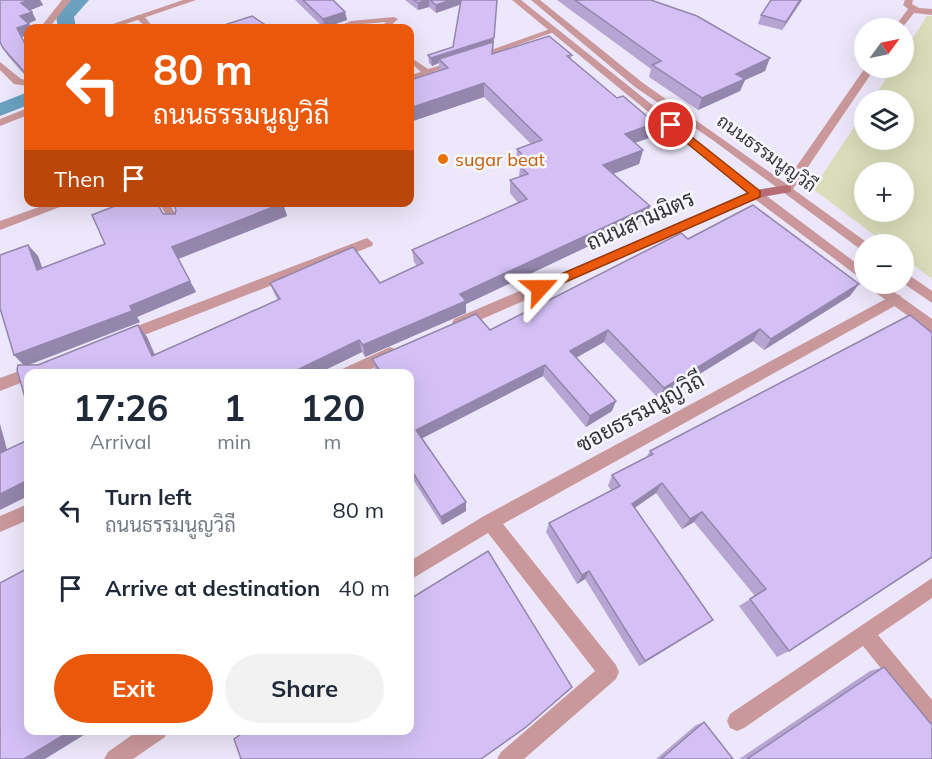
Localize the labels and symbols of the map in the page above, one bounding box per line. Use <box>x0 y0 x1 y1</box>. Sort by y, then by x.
north arrow <box>854 18 914 78</box>
pin <box>645 99 696 150</box>
street label: ถนนธรรมนูญวิถี <box>711 108 822 199</box>
place label: sugar beat <box>455 148 545 171</box>
marker: sugar beat <box>436 152 450 166</box>
street label: ถนนสามมิตร <box>582 184 698 256</box>
position arrow <box>508 256 572 320</box>
street label: ซอยธรรมนูญวิถี <box>571 365 710 460</box>

